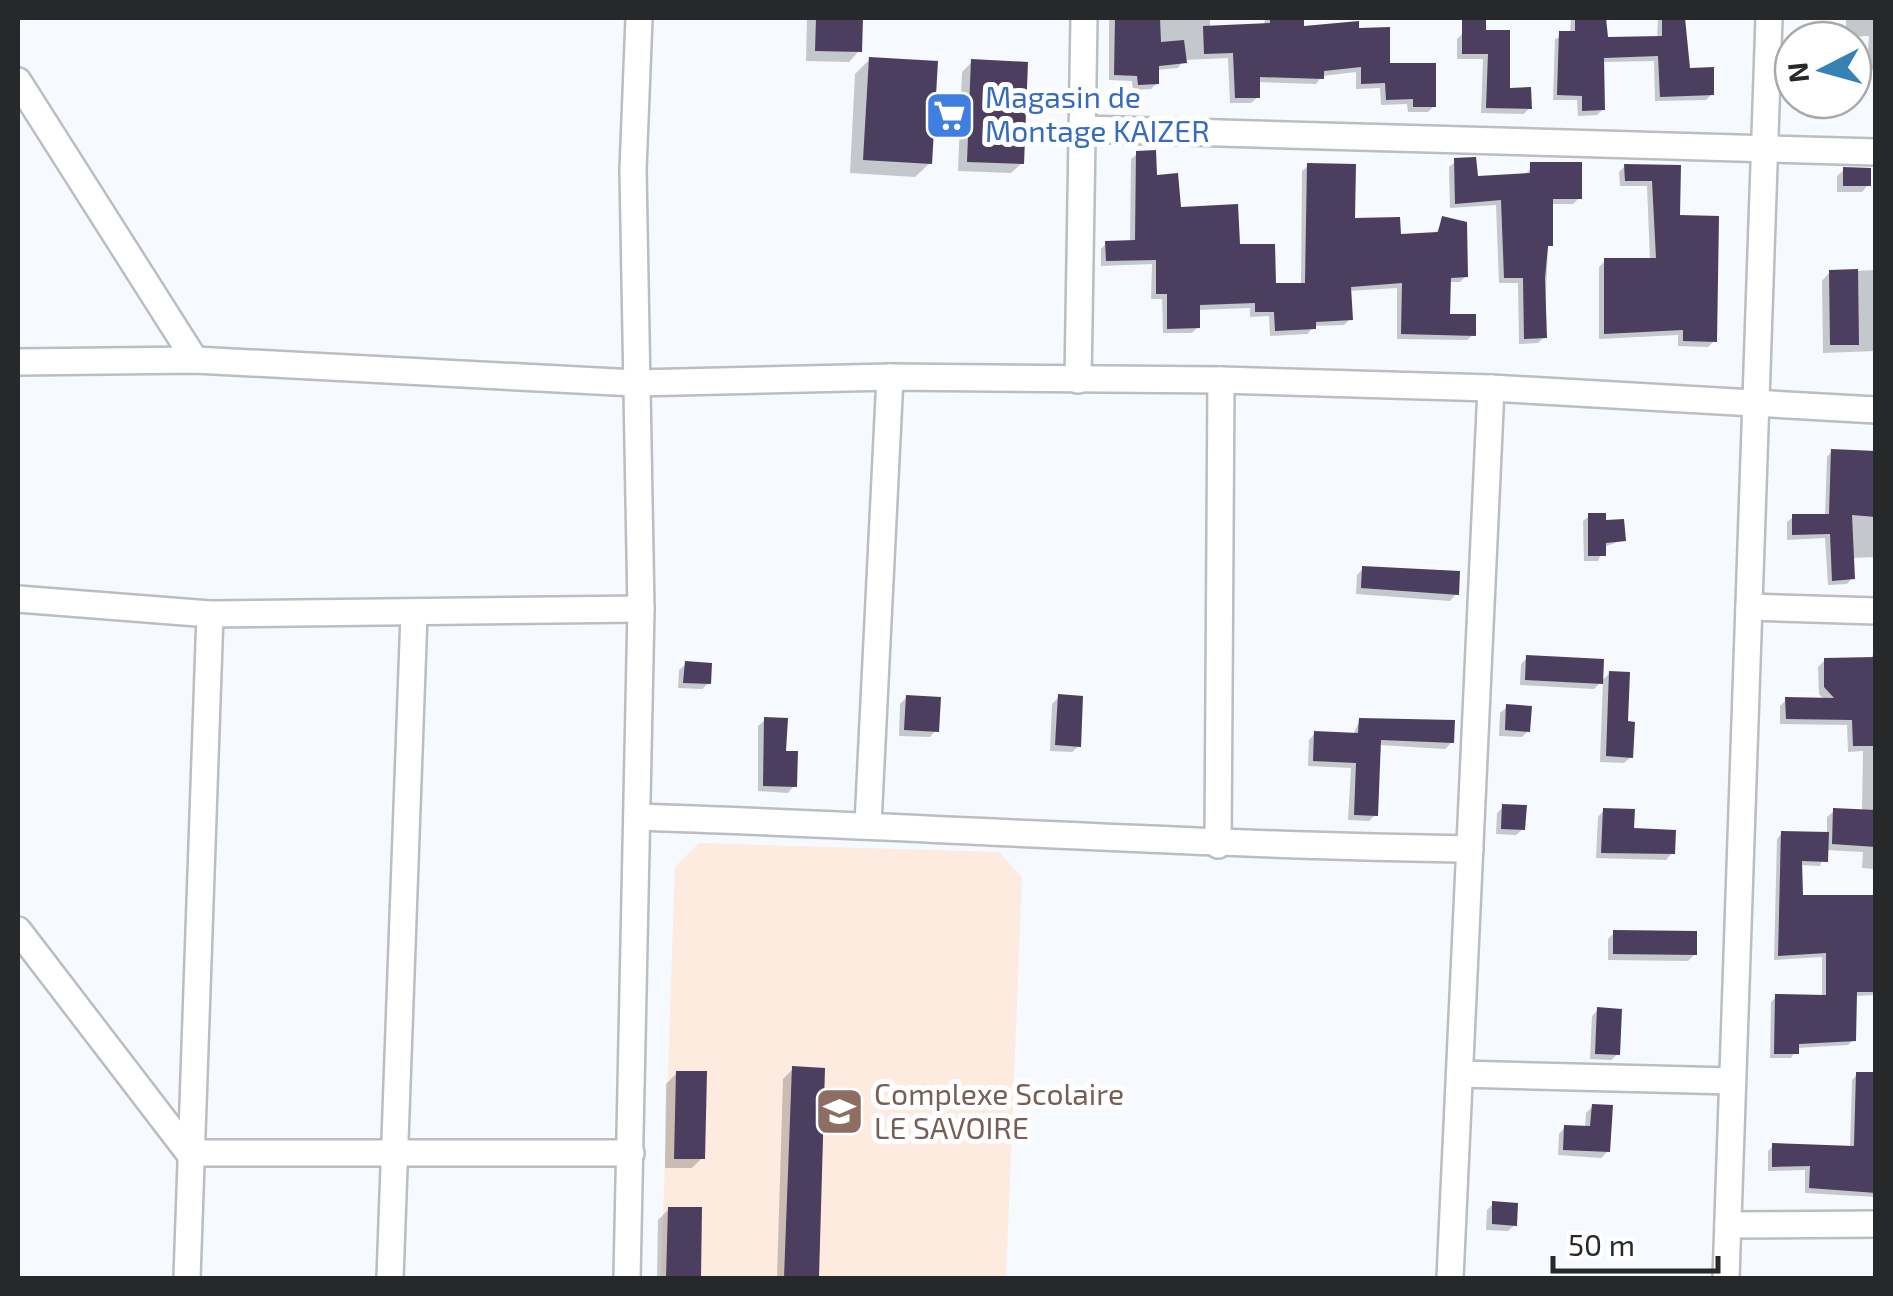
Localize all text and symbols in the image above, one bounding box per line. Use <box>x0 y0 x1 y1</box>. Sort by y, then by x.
north arrow <box>1773 20 1873 120</box>
text: N <box>1779 61 1815 85</box>
place label: Magasin de Montage KAIZER <box>985 78 1210 148</box>
supermarket icon: Magasin de Montage KAIZER <box>924 89 976 141</box>
place label: Complexe Scolaire LE SAVOIRE <box>874 1075 1124 1145</box>
school or university icon: Complexe Scolaire LE SAVOIRE <box>813 1086 865 1138</box>
scale bar <box>1553 1211 1718 1273</box>
text: 50 m <box>1568 1226 1635 1262</box>

